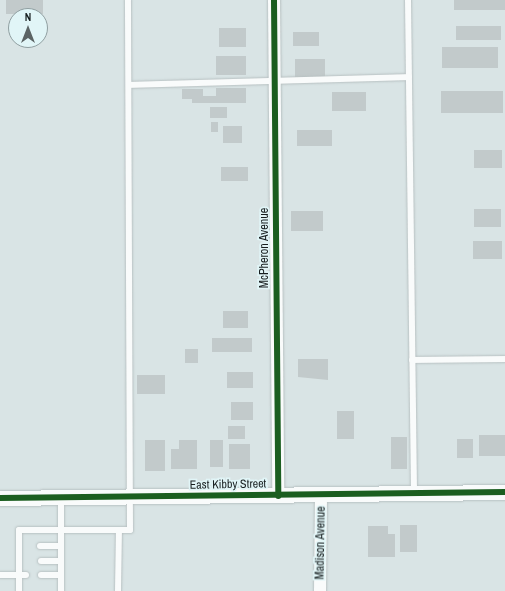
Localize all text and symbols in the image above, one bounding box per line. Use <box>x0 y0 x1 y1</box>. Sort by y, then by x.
north arrow <box>8 8 48 48</box>
text: N <box>25 10 31 24</box>
street label: McPheron Avenue <box>258 208 272 288</box>
street label: East Kibby Street <box>190 477 266 493</box>
street label: Madison Avenue <box>313 506 329 580</box>

